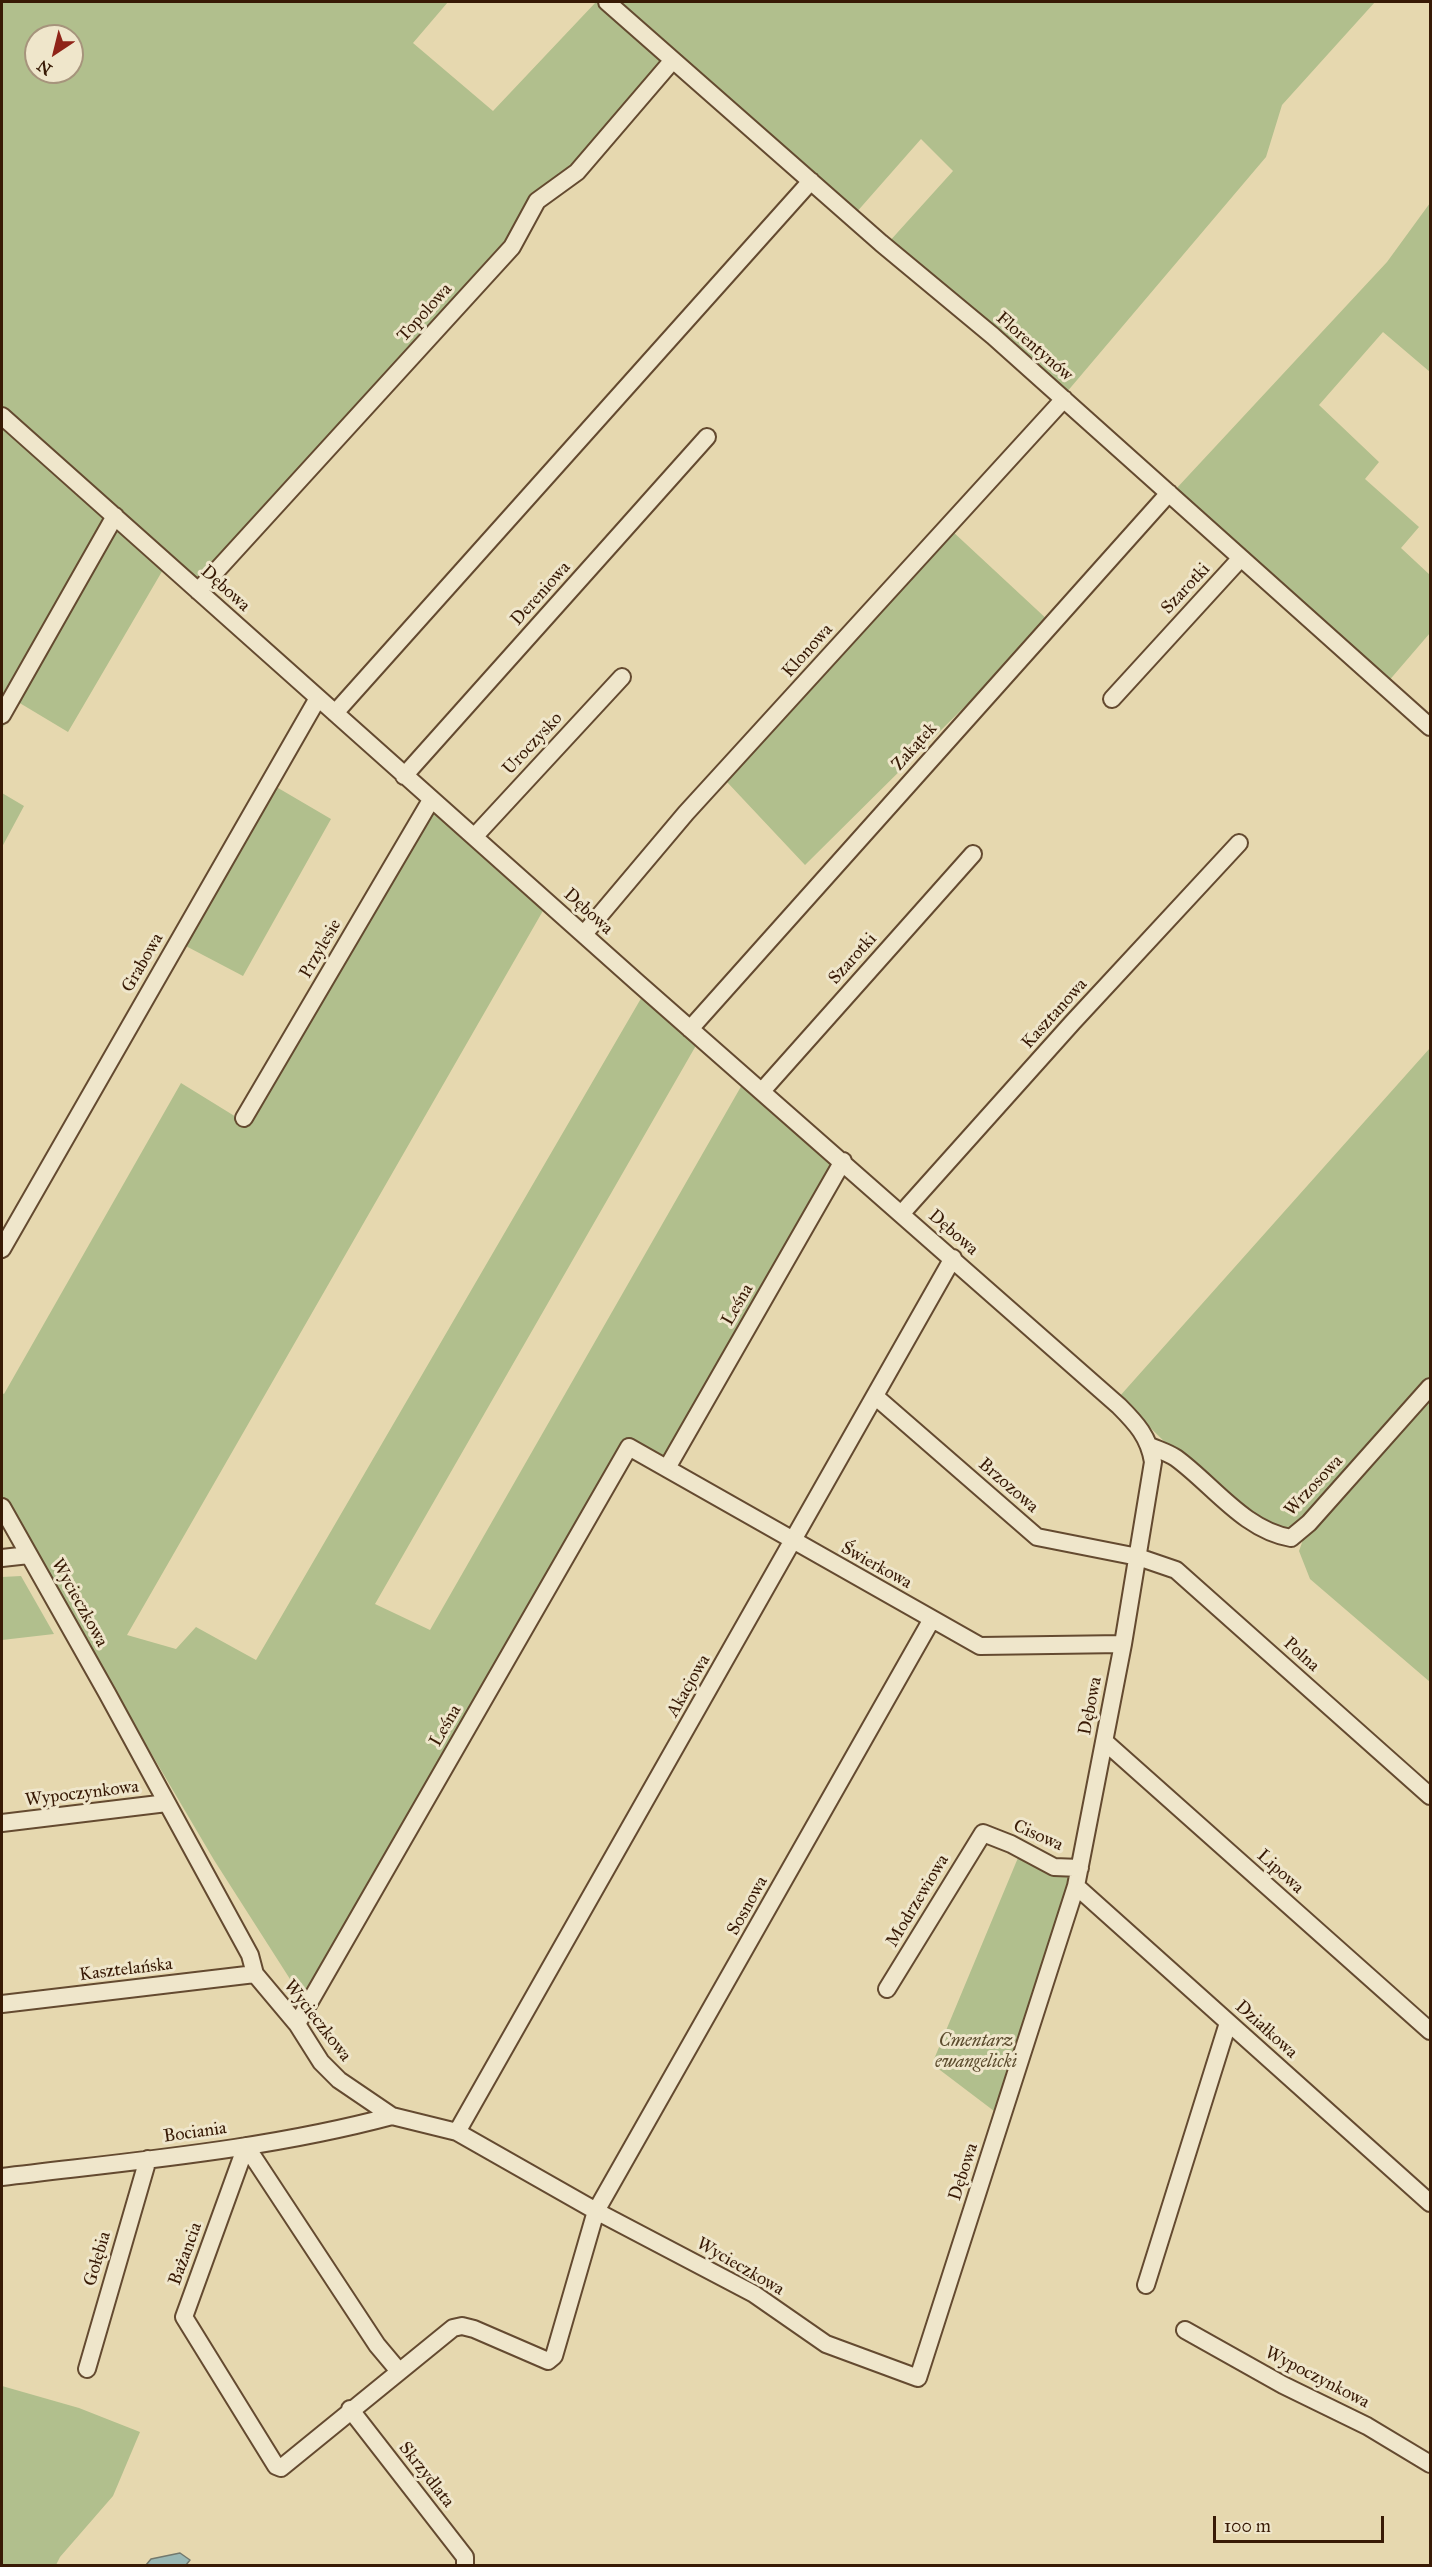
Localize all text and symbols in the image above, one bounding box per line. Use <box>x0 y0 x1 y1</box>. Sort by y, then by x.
north arrow <box>24 24 84 84</box>
text: N <box>34 56 56 79</box>
street label: Topolowa <box>393 279 457 347</box>
street label: Florentynów <box>991 308 1077 386</box>
street label: Dereniowa <box>507 557 575 631</box>
street label: Szarotki <box>1157 559 1215 619</box>
street label: Dębowa <box>196 561 254 617</box>
street label: Klonowa <box>778 620 838 682</box>
street label: Uroczysko <box>499 708 567 780</box>
street label: Zakątek <box>888 719 942 775</box>
street label: Dębowa <box>559 884 617 940</box>
street label: Przylesie <box>295 916 347 982</box>
street label: Szarotki <box>824 929 882 989</box>
street label: Grabowa <box>117 930 169 996</box>
street label: Kasztanowa <box>1018 974 1092 1054</box>
street label: Dębowa <box>924 1206 982 1260</box>
street label: Leśna <box>717 1280 759 1330</box>
street label: Wrzosowa <box>1280 1451 1348 1521</box>
street label: Brzozowa <box>973 1454 1043 1518</box>
street label: Świerkowa <box>837 1538 915 1594</box>
street label: Wycieczkowa <box>46 1555 112 1651</box>
street label: Polna <box>1278 1633 1324 1677</box>
street label: Akacjowa <box>663 1651 715 1721</box>
street label: Dębowa <box>1075 1675 1107 1737</box>
street label: Leśna <box>425 1701 467 1751</box>
street label: Wypoczynkowa <box>24 1776 140 1812</box>
street label: Cisowa <box>1010 1816 1066 1856</box>
street label: Lipowa <box>1252 1845 1308 1899</box>
street label: Modrzewiowa <box>882 1851 954 1951</box>
street label: Sosnowa <box>723 1873 773 1939</box>
street label: Kasztelańska <box>78 1954 174 1986</box>
street label: Wycieczkowa <box>278 1976 356 2066</box>
street label: Działkowa <box>1230 1996 1302 2064</box>
park label: Cmentarz ewangelicki <box>935 2031 1017 2074</box>
street label: Bociania <box>162 2118 228 2148</box>
street label: Dębowa <box>945 2141 983 2203</box>
street label: Bażancia <box>165 2220 207 2288</box>
street label: Gołębia <box>80 2229 116 2289</box>
street label: Wycieczkowa <box>692 2233 788 2301</box>
street label: Wypoczynkowa <box>1261 2342 1373 2414</box>
street label: Skrzydlata <box>394 2438 458 2512</box>
scale bar <box>1216 2504 1387 2542</box>
text: 100 m <box>1224 2515 1271 2537</box>

